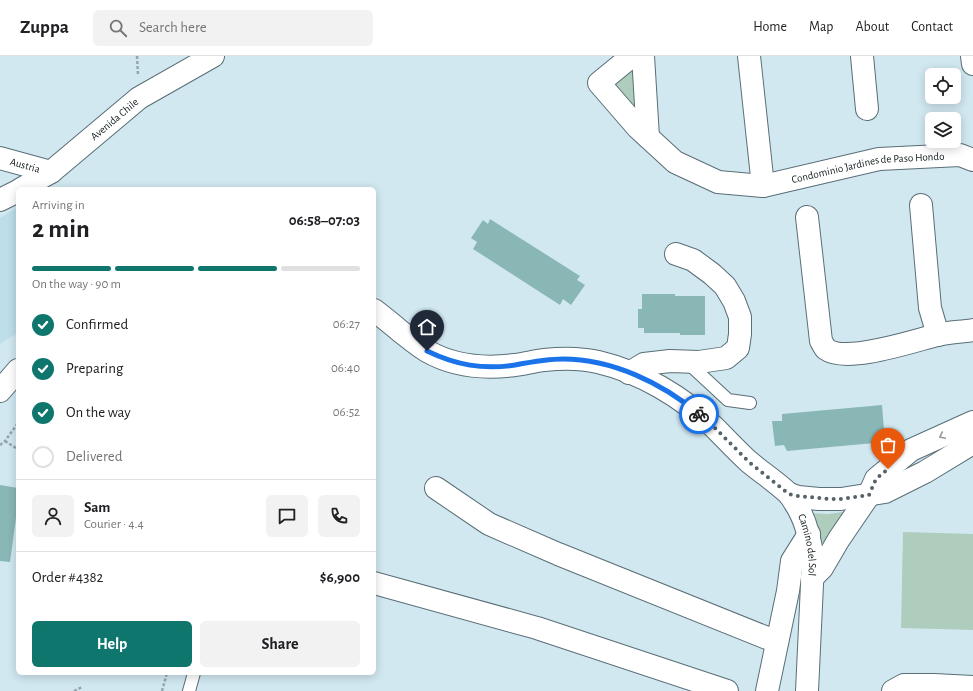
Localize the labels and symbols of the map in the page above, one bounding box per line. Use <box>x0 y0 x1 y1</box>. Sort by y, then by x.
street label: Avenida Chile <box>88 96 140 142</box>
street label: Condominio Jardines de Paso Hondo <box>790 150 945 185</box>
street label: Austria <box>9 156 41 174</box>
pin <box>410 310 444 351</box>
courier <box>679 394 719 434</box>
pin <box>871 428 905 469</box>
one-way arrow <box>939 431 947 439</box>
street label: Camino del Sol <box>796 512 818 576</box>

